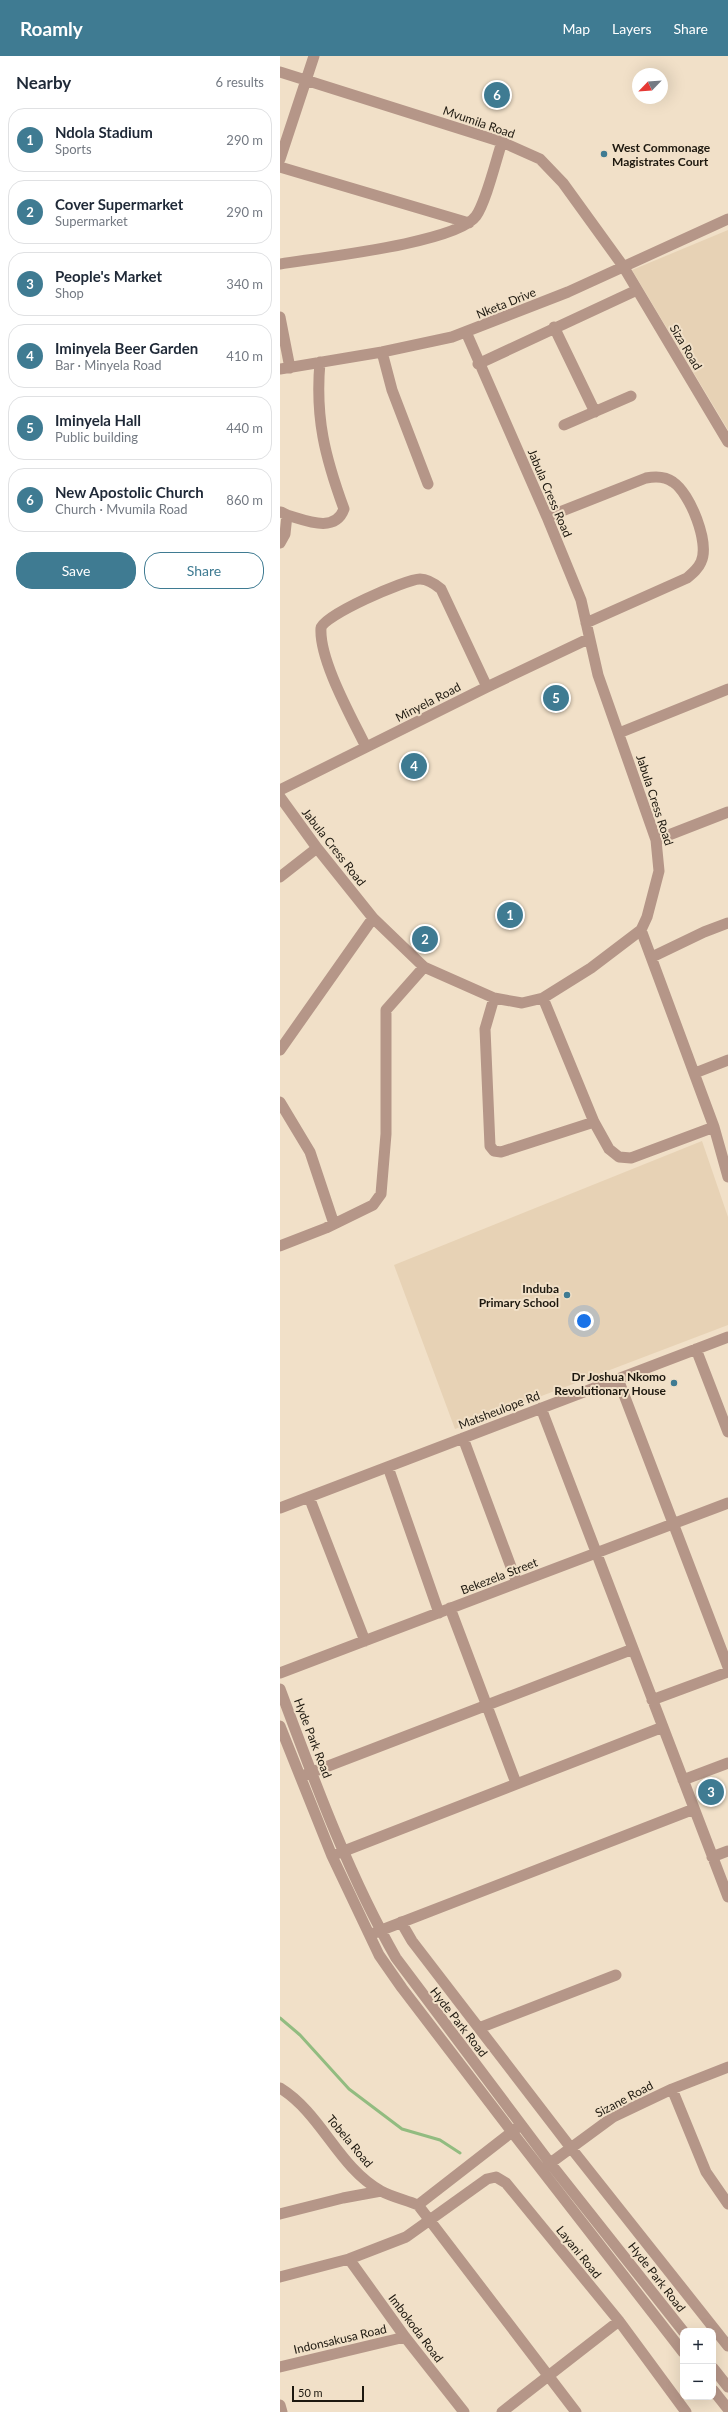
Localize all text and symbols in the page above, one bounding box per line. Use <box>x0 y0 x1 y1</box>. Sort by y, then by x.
text: Roamly <box>20 17 83 40</box>
text: Map <box>562 20 590 37</box>
text: Layers <box>612 20 652 37</box>
text: Share <box>674 20 708 37</box>
north arrow <box>632 68 668 104</box>
text: Nearby <box>16 72 71 93</box>
text: 6 results <box>216 74 264 90</box>
pin: 6 <box>484 80 510 110</box>
street label: Mvumila Road <box>441 103 517 141</box>
text: Ndola Stadium <box>55 123 153 141</box>
text: 1 <box>26 132 34 148</box>
text: 290 m <box>226 132 263 148</box>
place label: West Commonage Magistrates Court <box>612 140 711 169</box>
text: Sports <box>55 141 92 157</box>
marker: West Commonage Magistrates Court <box>599 149 609 159</box>
text: Cover Supermarket <box>55 195 183 213</box>
text: 2 <box>26 204 34 220</box>
text: 290 m <box>226 204 263 220</box>
text: Supermarket <box>55 213 128 229</box>
text: People's Market <box>55 267 162 285</box>
text: 3 <box>26 276 34 292</box>
text: 340 m <box>226 276 263 292</box>
street label: Nketa Drive <box>474 284 538 322</box>
text: Shop <box>55 285 84 301</box>
street label: Siza Road <box>667 322 705 372</box>
text: Iminyela Beer Garden <box>55 339 198 357</box>
text: 4 <box>26 348 34 364</box>
text: 410 m <box>226 348 263 364</box>
text: Bar · Minyela Road <box>55 357 162 373</box>
text: Iminyela Hall <box>55 411 141 429</box>
text: 5 <box>26 420 34 436</box>
text: 440 m <box>226 420 263 436</box>
text: Public building <box>55 429 138 445</box>
street label: Jabula Cress Road <box>525 447 575 539</box>
text: New Apostolic Church <box>55 483 204 501</box>
text: 6 <box>26 492 34 508</box>
text: 860 m <box>226 492 263 508</box>
text: Church · Mvumila Road <box>55 501 188 517</box>
button: Save <box>16 552 136 589</box>
button: Share <box>144 552 264 589</box>
street label: Minyela Road <box>393 679 463 725</box>
pin: 5 <box>543 683 569 713</box>
pin: 4 <box>401 751 427 781</box>
street label: Jabula Cress Road <box>633 753 677 847</box>
street label: Jabula Cress Road <box>299 805 369 889</box>
pin: 1 <box>497 900 523 930</box>
pin: 2 <box>412 924 438 954</box>
place label: Induba Primary School <box>479 1281 559 1310</box>
marker: Induba Primary School <box>562 1290 572 1300</box>
your location <box>574 1311 594 1331</box>
place label: Dr Joshua Nkomo Revolutionary House <box>554 1369 667 1398</box>
marker: Dr Joshua Nkomo Revolutionary House <box>669 1378 679 1388</box>
street label: Matsheulope Rd <box>456 1388 542 1432</box>
street label: Bekezela Street <box>458 1554 540 1598</box>
street label: Hyde Park Road <box>291 1696 335 1780</box>
pin: 3 <box>698 1777 724 1807</box>
street label: Hyde Park Road <box>427 1984 491 2060</box>
street label: Sizane Road <box>592 2077 656 2121</box>
street label: Tobela Road <box>324 2112 376 2170</box>
street label: Layani Road <box>553 2223 605 2281</box>
street label: Hyde Park Road <box>625 2239 689 2315</box>
street label: Imbokoda Road <box>385 2291 447 2365</box>
street label: Indonsakusa Road <box>292 2321 388 2357</box>
map controls <box>680 2328 716 2400</box>
button: + <box>680 2328 716 2364</box>
button: − <box>680 2364 716 2400</box>
scale bar <box>292 2384 364 2403</box>
text: 50 m <box>298 2386 323 2399</box>

